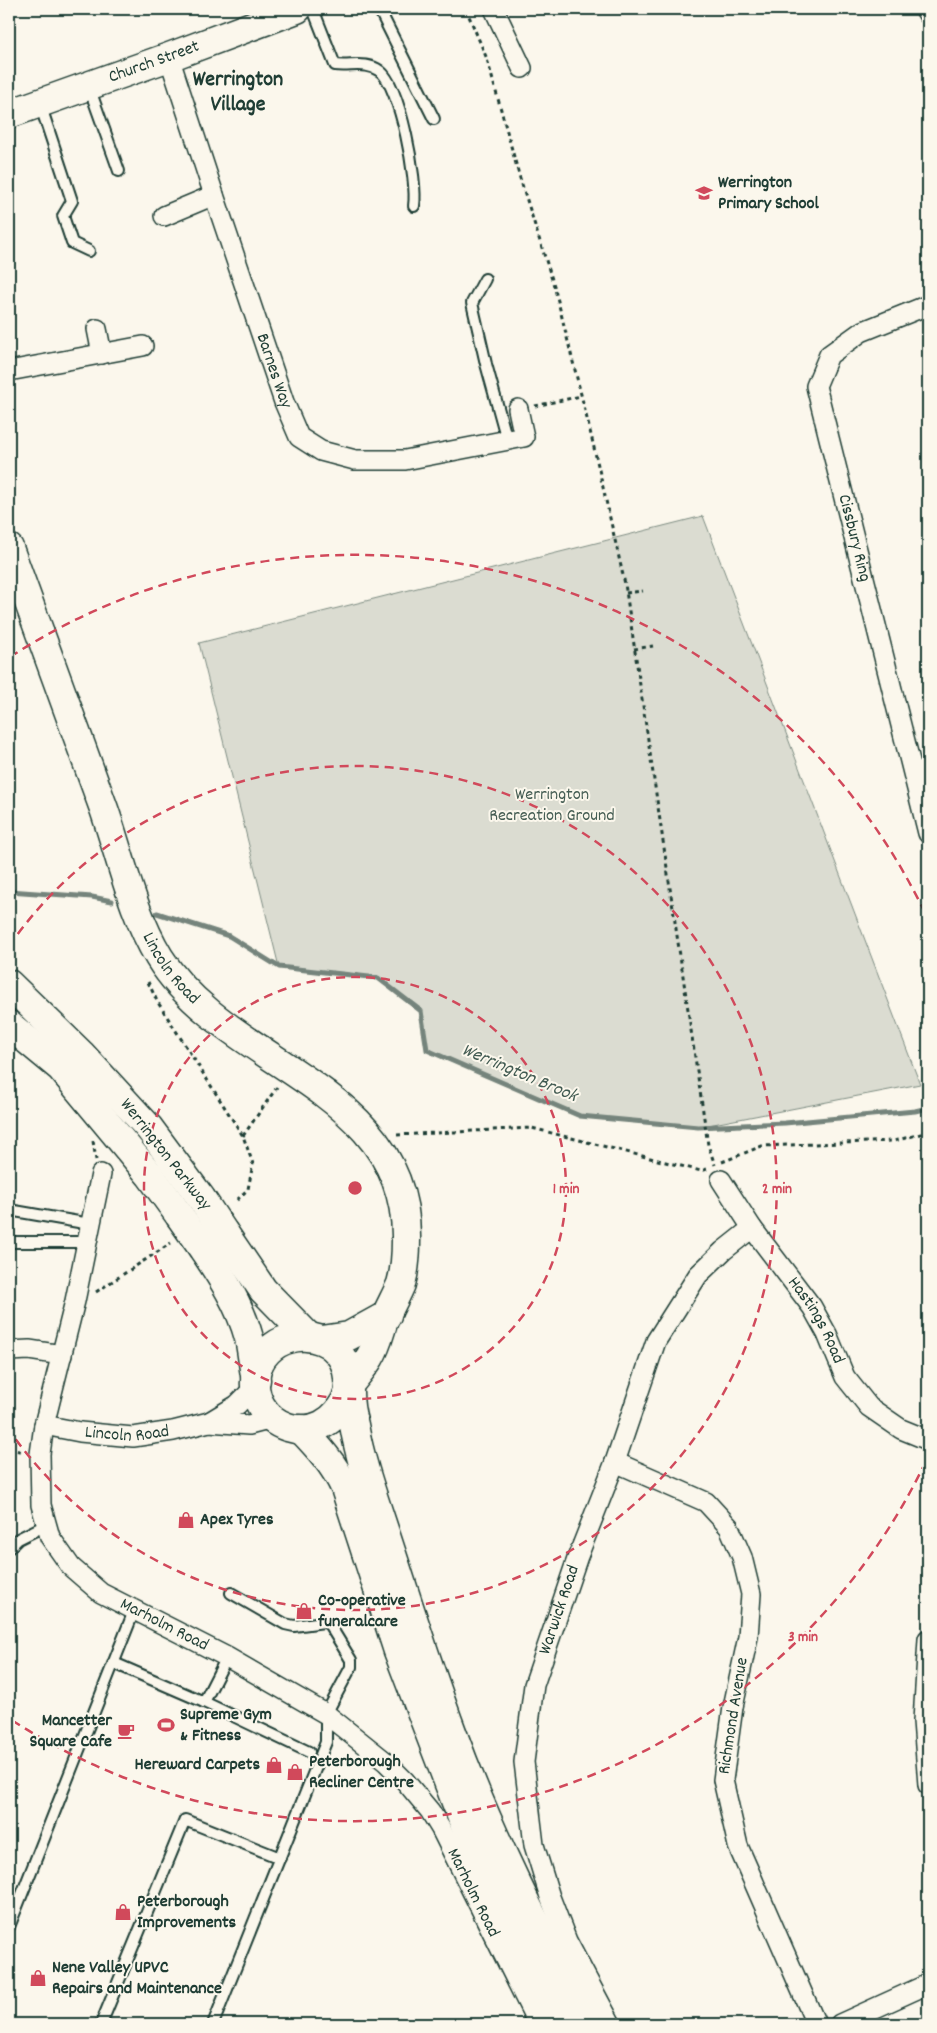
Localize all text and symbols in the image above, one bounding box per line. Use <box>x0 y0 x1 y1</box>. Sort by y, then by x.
street label: Church Street <box>105 34 203 90</box>
district label: Werrington Village <box>193 65 283 121</box>
place label: Werrington Primary School <box>718 171 819 217</box>
school or university icon: Werrington Primary School <box>694 183 714 203</box>
street label: Barnes Way <box>249 330 298 413</box>
street label: Cissbury Ring <box>831 492 877 585</box>
park label: Werrington Recreation Ground <box>489 783 615 829</box>
street label: Lincoln Road <box>135 928 205 1011</box>
water label: Werrington Brook <box>457 1037 583 1111</box>
street label: Werrington Parkway <box>113 1094 217 1217</box>
centre of rings <box>346 1179 364 1197</box>
text: 1 min <box>553 1179 579 1201</box>
text: 2 min <box>762 1179 792 1201</box>
street label: Hastings Road <box>781 1272 851 1368</box>
street label: Lincoln Road <box>84 1419 171 1450</box>
place label: Apex Tyres <box>200 1508 274 1533</box>
shop icon: Apex Tyres <box>176 1510 196 1530</box>
street label: Warwick Road <box>533 1562 586 1658</box>
place label: Co-operative funeralcare <box>317 1589 406 1635</box>
street label: Marholm Road <box>115 1592 213 1658</box>
shop icon: Co-operative funeralcare <box>294 1601 314 1621</box>
text: 3 min <box>788 1627 818 1649</box>
street label: Richmond Avenue <box>712 1656 756 1776</box>
place label: Supreme Gym & Fitness <box>180 1703 272 1749</box>
place label: Mancetter Square Cafe <box>30 1709 112 1755</box>
sports icon: Supreme Gym & Fitness <box>156 1715 176 1735</box>
cafe icon: Mancetter Square Cafe <box>116 1721 136 1741</box>
place label: Peterborough Recliner Centre <box>309 1750 414 1796</box>
place label: Hereward Carpets <box>135 1753 260 1778</box>
shop icon: Hereward Carpets <box>264 1755 284 1775</box>
shop icon: Peterborough Recliner Centre <box>285 1762 305 1782</box>
street label: Marholm Road <box>440 1844 505 1942</box>
place label: Peterborough Improvements <box>137 1890 237 1936</box>
shop icon: Peterborough Improvements <box>113 1902 133 1922</box>
place label: Nene Valley UPVC Repairs and Maintenance <box>52 1956 222 2002</box>
shop icon: Nene Valley UPVC Repairs and Maintenance <box>28 1968 48 1988</box>

